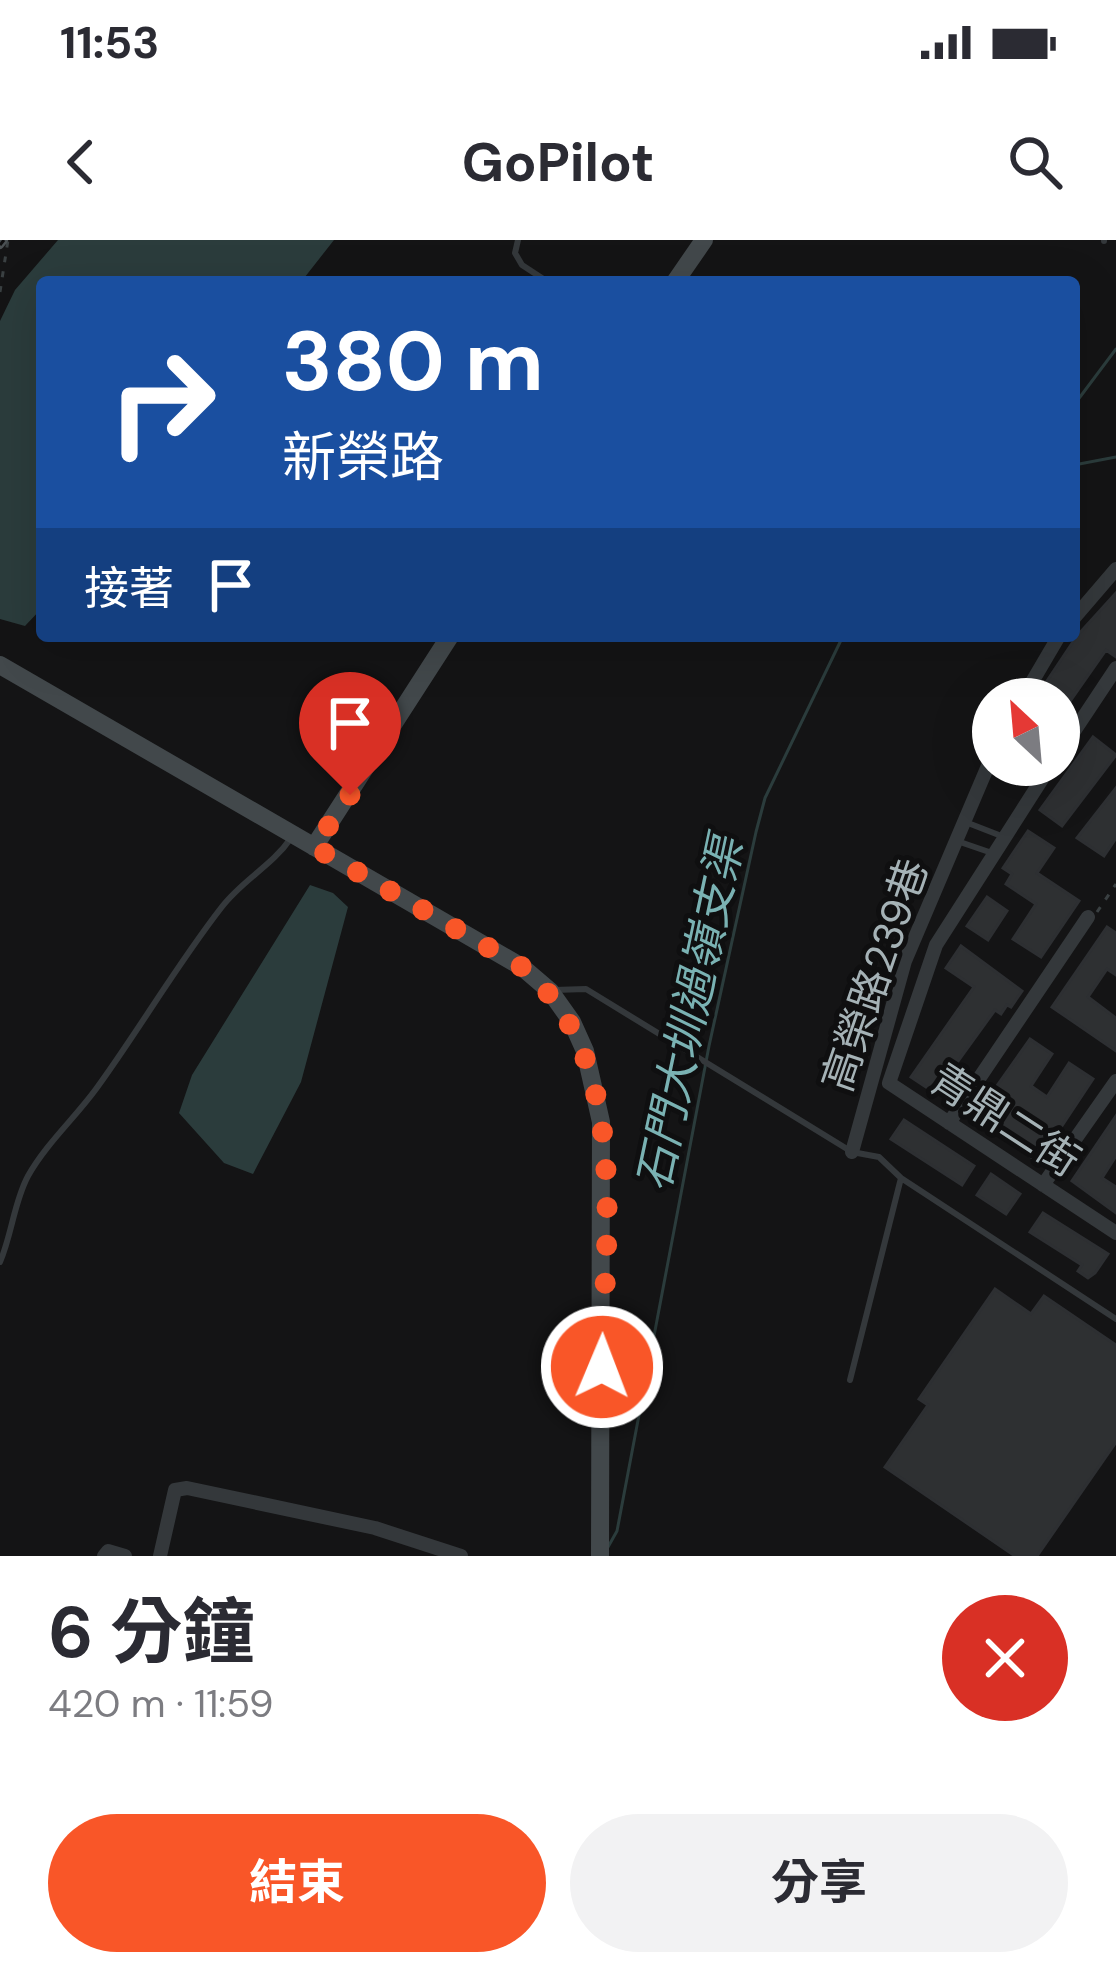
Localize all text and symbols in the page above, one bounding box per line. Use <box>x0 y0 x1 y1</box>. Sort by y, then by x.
text: 11:53 <box>60 13 159 72</box>
text: GoPilot <box>462 127 654 198</box>
icon: back <box>48 129 114 195</box>
icon: search <box>1002 129 1068 195</box>
text: 380 m <box>282 307 544 416</box>
icon: right <box>84 324 240 480</box>
text: 新榮路 <box>282 422 444 493</box>
icon: arrive <box>198 552 264 618</box>
text: 接著 <box>84 559 174 618</box>
pin <box>299 672 401 795</box>
north arrow <box>972 678 1080 786</box>
map controls <box>972 678 1080 786</box>
icon: arrive <box>317 690 383 756</box>
water label: 石門大圳過嶺支渠 <box>624 826 758 1196</box>
street label: 高榮路239巷 <box>810 852 940 1098</box>
street label: 青鼎二街 <box>920 1051 1090 1189</box>
position arrow <box>539 1304 665 1430</box>
text: 6 分鐘 <box>48 1586 255 1679</box>
button: close <box>942 1595 1068 1721</box>
text: 420 m · 11:59 <box>48 1678 273 1729</box>
button: 結束 <box>48 1814 546 1952</box>
button: 分享 <box>570 1814 1068 1952</box>

